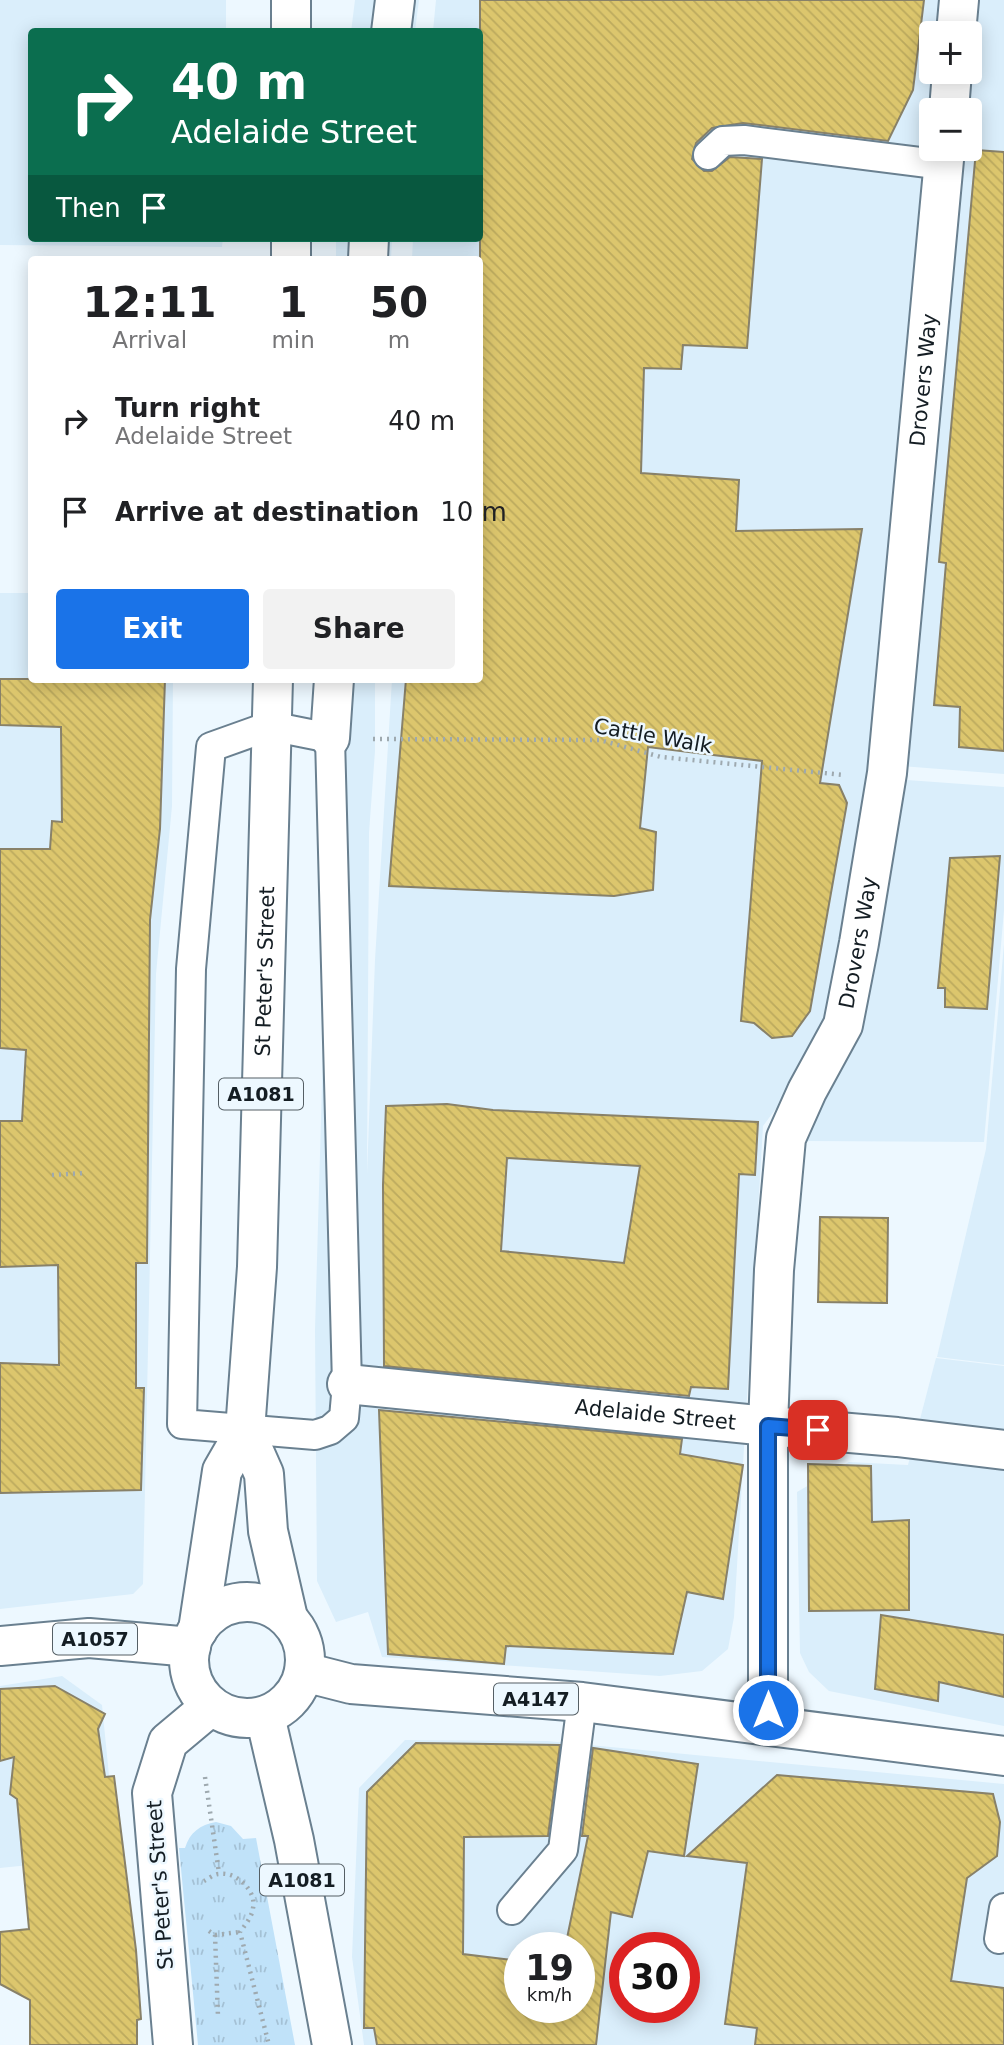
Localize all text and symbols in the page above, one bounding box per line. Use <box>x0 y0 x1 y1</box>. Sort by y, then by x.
map controls <box>919 21 982 161</box>
button: + <box>919 21 982 84</box>
text: 40 m <box>171 54 307 111</box>
icon: right <box>56 56 147 147</box>
button: − <box>919 98 982 161</box>
text: Adelaide Street <box>171 113 417 151</box>
icon: arrive <box>135 189 173 227</box>
text: Then <box>56 193 121 223</box>
text: 12:11 <box>83 278 217 327</box>
text: 1 <box>278 278 308 327</box>
text: 50 <box>370 278 428 327</box>
street label: Drovers Way <box>905 312 942 447</box>
text: Arrival <box>112 327 187 353</box>
text: min <box>271 327 315 353</box>
text: m <box>388 327 410 353</box>
text: Turn right <box>115 393 260 423</box>
icon: right <box>56 402 94 440</box>
text: 40 m <box>388 406 455 436</box>
text: Adelaide Street <box>115 423 292 449</box>
icon: arrive <box>56 493 94 531</box>
text: Arrive at destination <box>115 497 419 527</box>
text: 10 m <box>440 497 507 527</box>
button: Exit <box>56 589 249 669</box>
button: Share <box>263 589 455 669</box>
street label: Cattle Walk <box>592 714 715 758</box>
street label: Drovers Way <box>834 875 882 1011</box>
street label: St Peter's Street <box>251 886 279 1057</box>
road number: A1081 <box>219 1078 303 1110</box>
street label: Adelaide Street <box>574 1395 737 1435</box>
pin <box>788 1400 848 1460</box>
icon: arrive <box>799 1411 837 1449</box>
road number: A1057 <box>53 1624 137 1654</box>
position arrow <box>731 1673 805 1747</box>
road number: A4147 <box>494 1684 578 1714</box>
street label: St Peter's Street <box>142 1799 178 1971</box>
road number: A1081 <box>260 1864 344 1896</box>
speed limit sign: 30 <box>609 1932 700 2023</box>
text: 19 <box>525 1948 574 1988</box>
text: km/h <box>527 1984 572 2005</box>

